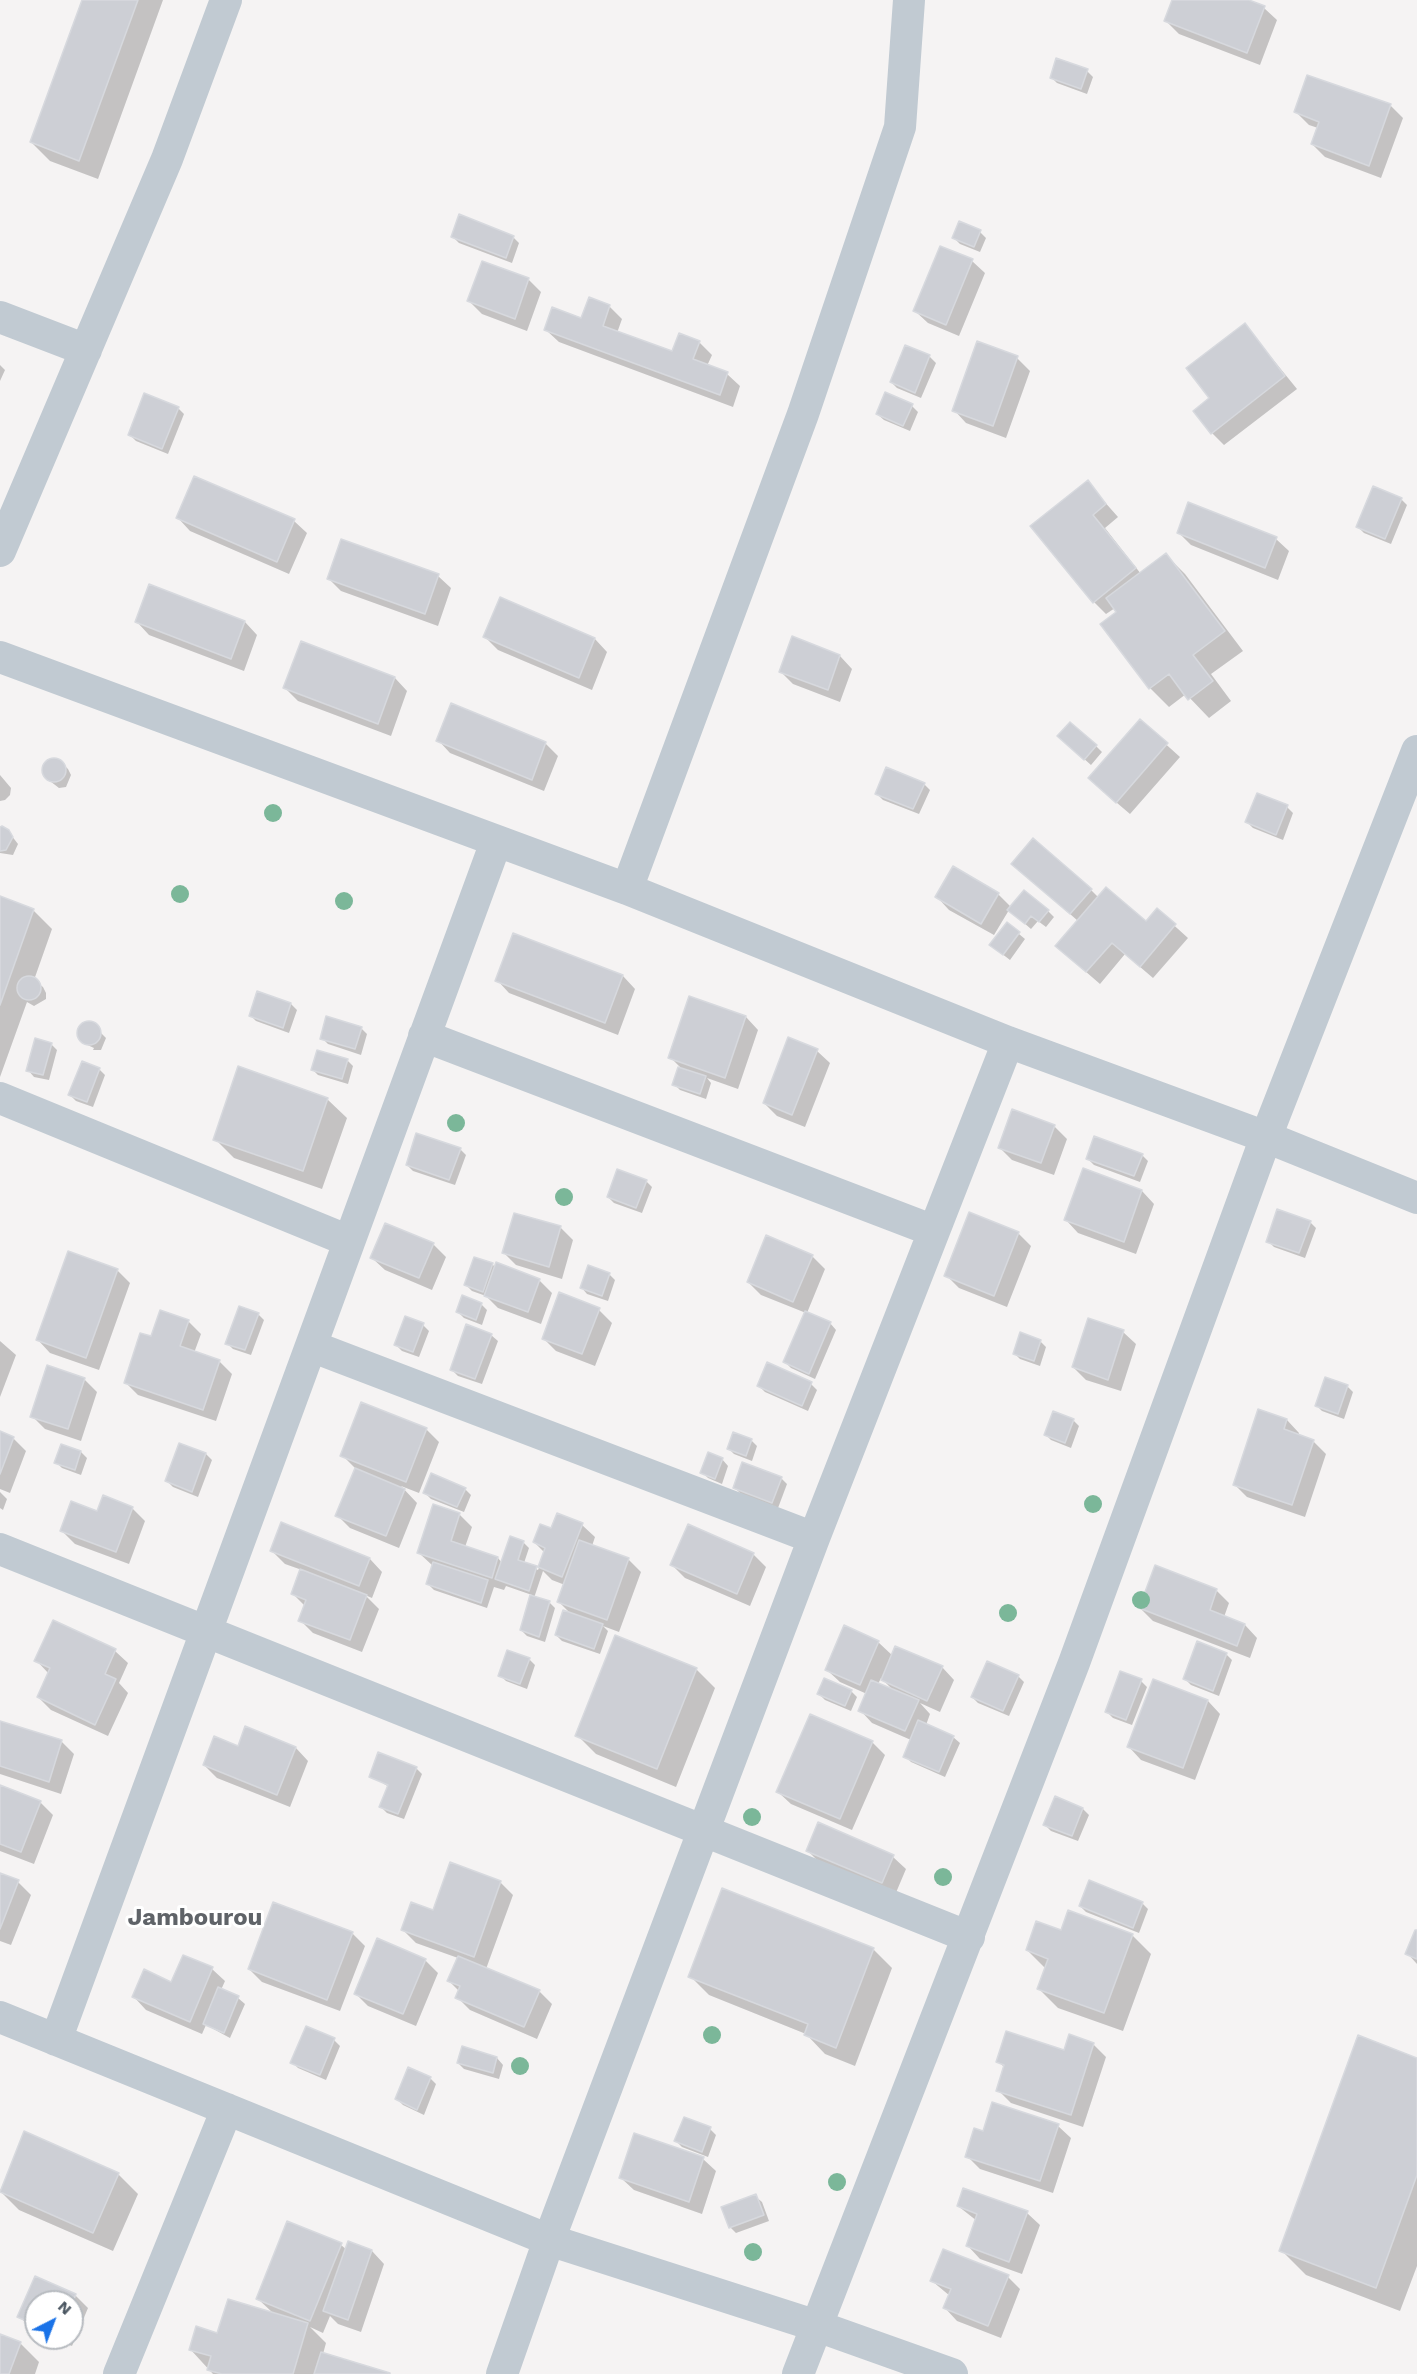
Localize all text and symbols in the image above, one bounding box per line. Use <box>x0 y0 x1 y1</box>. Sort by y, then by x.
district label: Jambourou <box>128 1904 262 1932</box>
north arrow <box>24 2290 84 2350</box>
text: N <box>54 2297 76 2319</box>

